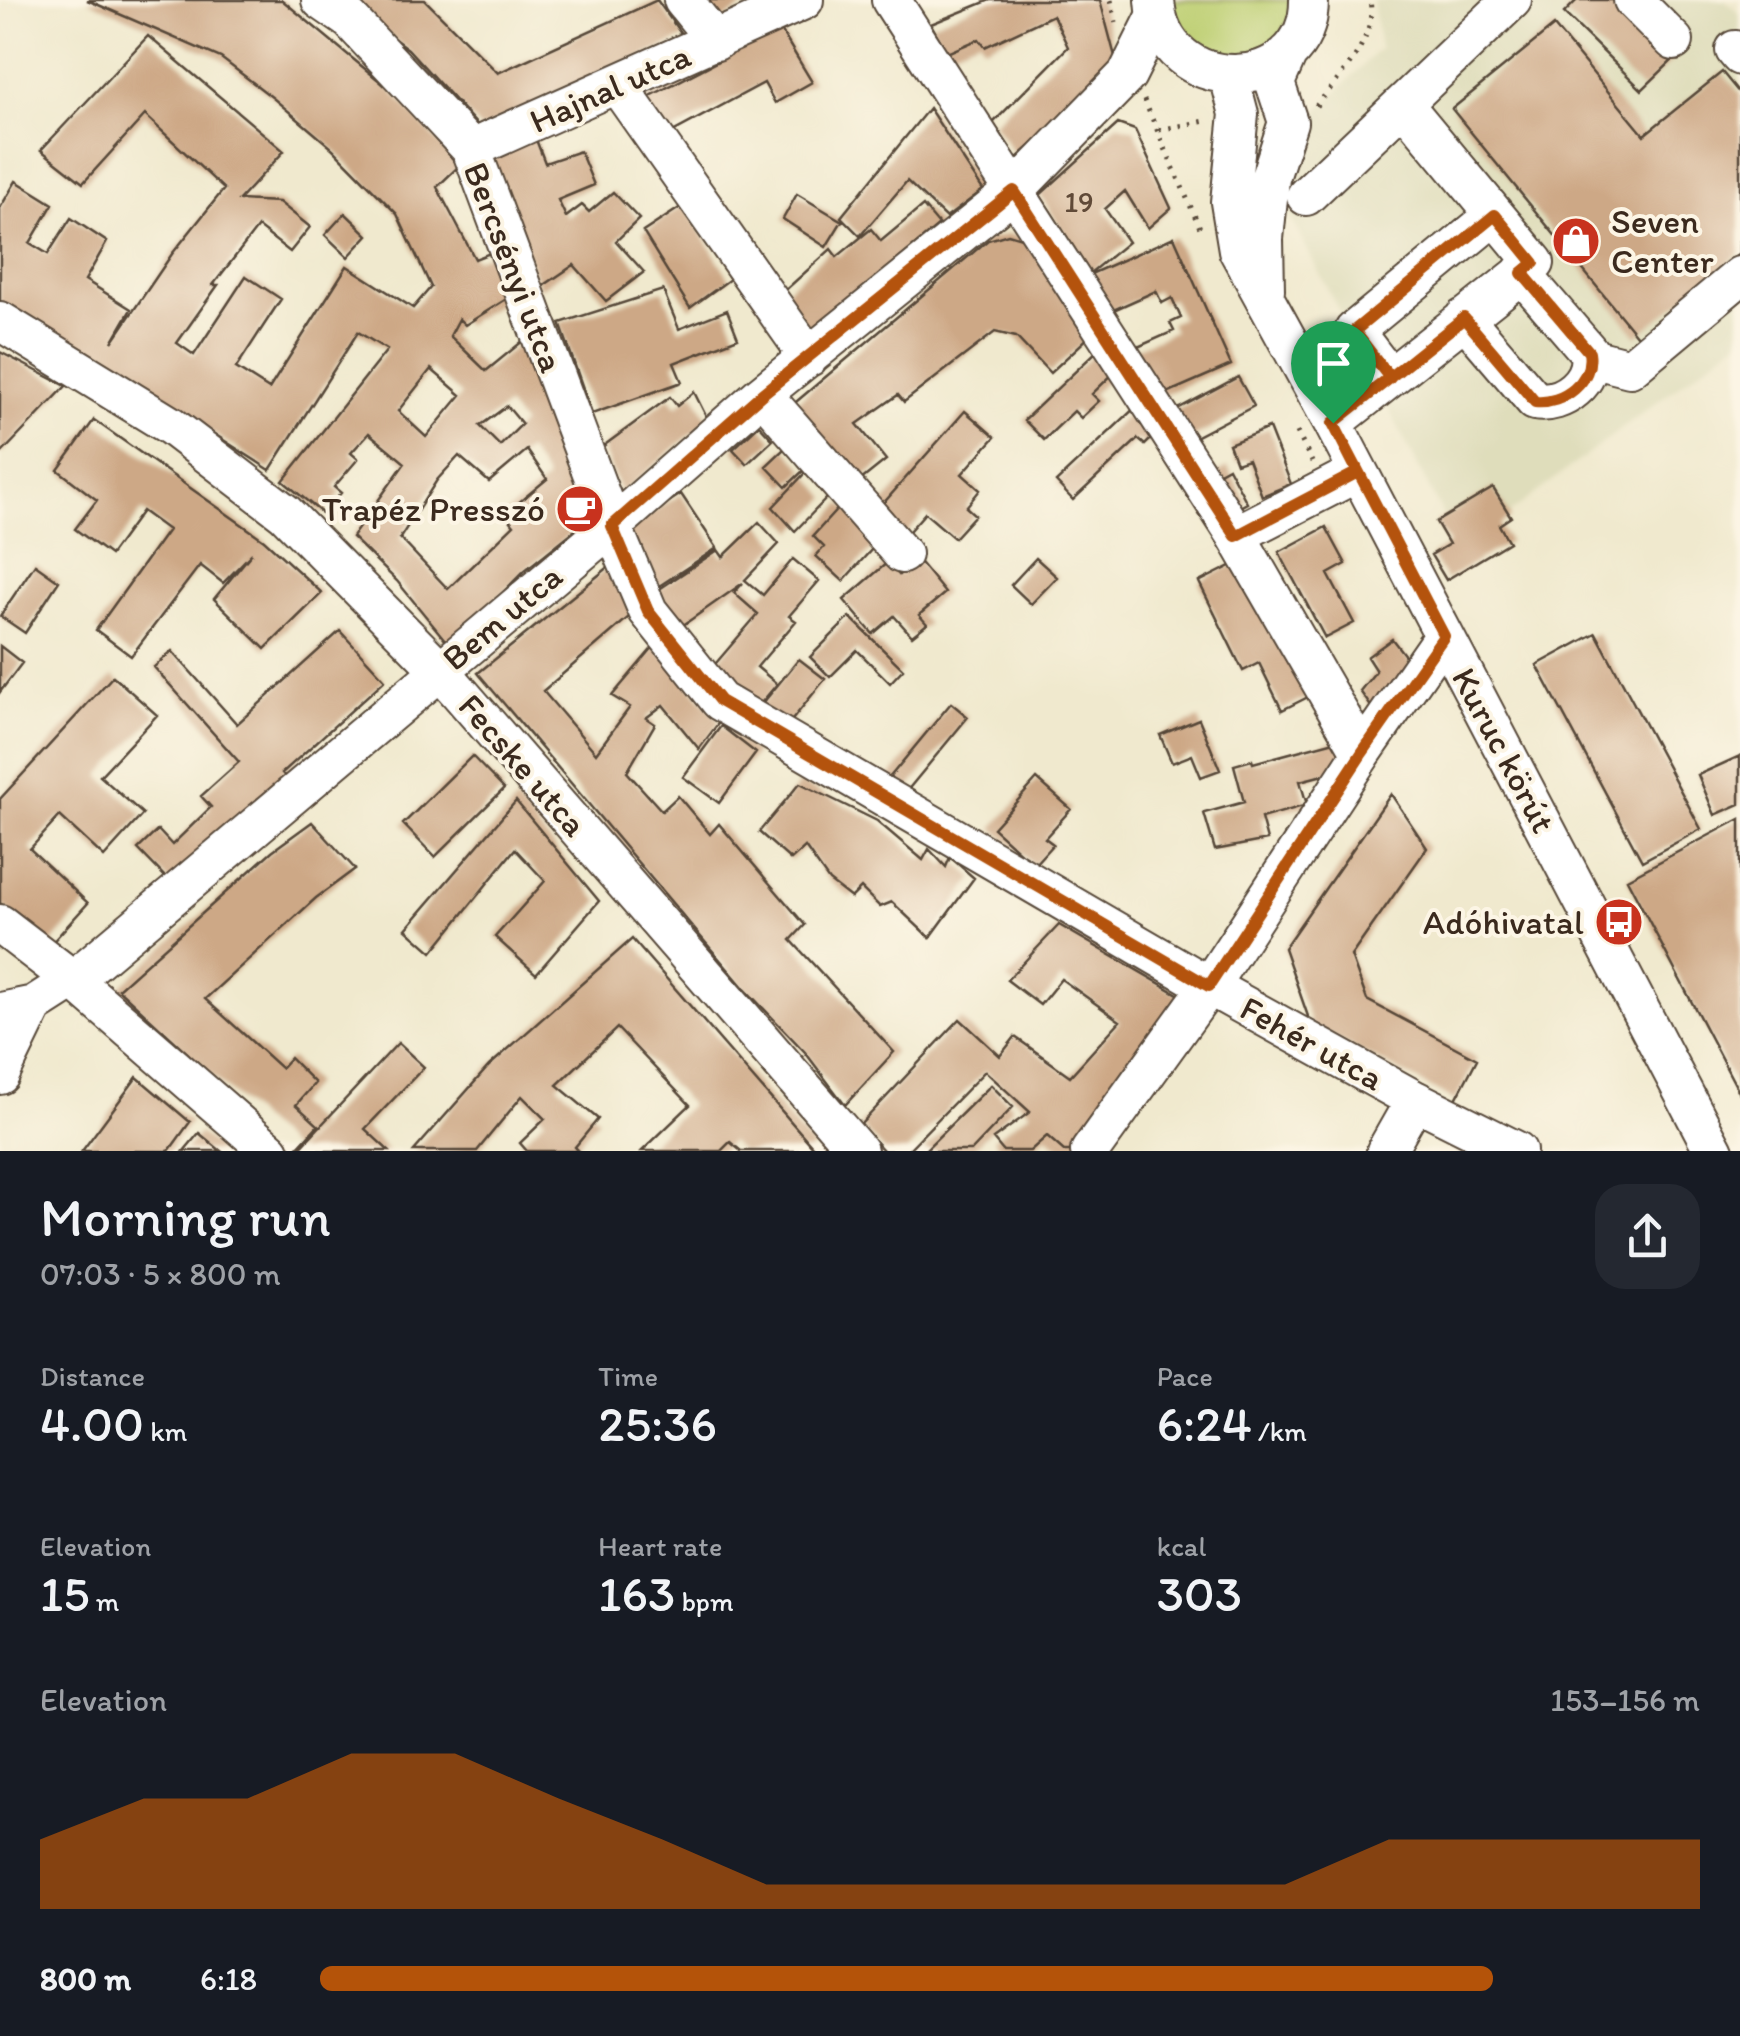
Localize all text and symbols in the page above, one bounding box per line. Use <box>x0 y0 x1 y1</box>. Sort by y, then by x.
street label: Hajnal utca <box>523 34 697 142</box>
street label: Bercsényi utca <box>455 156 573 378</box>
house number: 19 <box>1064 183 1094 220</box>
place label: Seven Center <box>1611 200 1714 282</box>
shop icon: Seven Center <box>1550 215 1602 267</box>
pin <box>1291 321 1376 424</box>
icon: arrive <box>1306 336 1361 391</box>
cafe icon: Trapéz Presszó <box>554 483 606 535</box>
place label: Trapéz Presszó <box>322 488 545 530</box>
street label: Bem utca <box>434 555 570 679</box>
street label: Kuruc körút <box>1443 661 1565 839</box>
street label: Fecske utca <box>450 685 596 845</box>
bus stop icon: Adóhivatal <box>1593 896 1645 948</box>
place label: Adóhivatal <box>1423 901 1584 943</box>
street label: Fehér utca <box>1233 987 1391 1099</box>
text: Morning run <box>40 1184 331 1250</box>
button: share <box>1595 1184 1700 1289</box>
text: 07:03 · 5 × 800 m <box>40 1255 281 1293</box>
text: Distance <box>40 1359 145 1393</box>
text: Time <box>598 1359 658 1393</box>
text: Pace <box>1157 1359 1213 1393</box>
text: 4.00 <box>40 1393 144 1454</box>
text: 25:36 <box>598 1393 717 1454</box>
text: 6:24 <box>1157 1393 1252 1454</box>
text: km <box>144 1414 187 1448</box>
text: /km <box>1252 1414 1307 1448</box>
text: Elevation <box>40 1529 151 1563</box>
text: Heart rate <box>598 1529 722 1563</box>
text: kcal <box>1157 1529 1206 1563</box>
text: 15 <box>40 1563 89 1624</box>
text: 163 <box>598 1563 675 1624</box>
text: 303 <box>1157 1563 1242 1624</box>
text: m <box>89 1584 119 1618</box>
text: bpm <box>675 1584 733 1618</box>
text: Elevation <box>40 1681 167 1719</box>
text: 153–156 m <box>1550 1681 1700 1719</box>
text: 800 m <box>40 1960 131 1998</box>
text: 6:18 <box>200 1960 257 1998</box>

